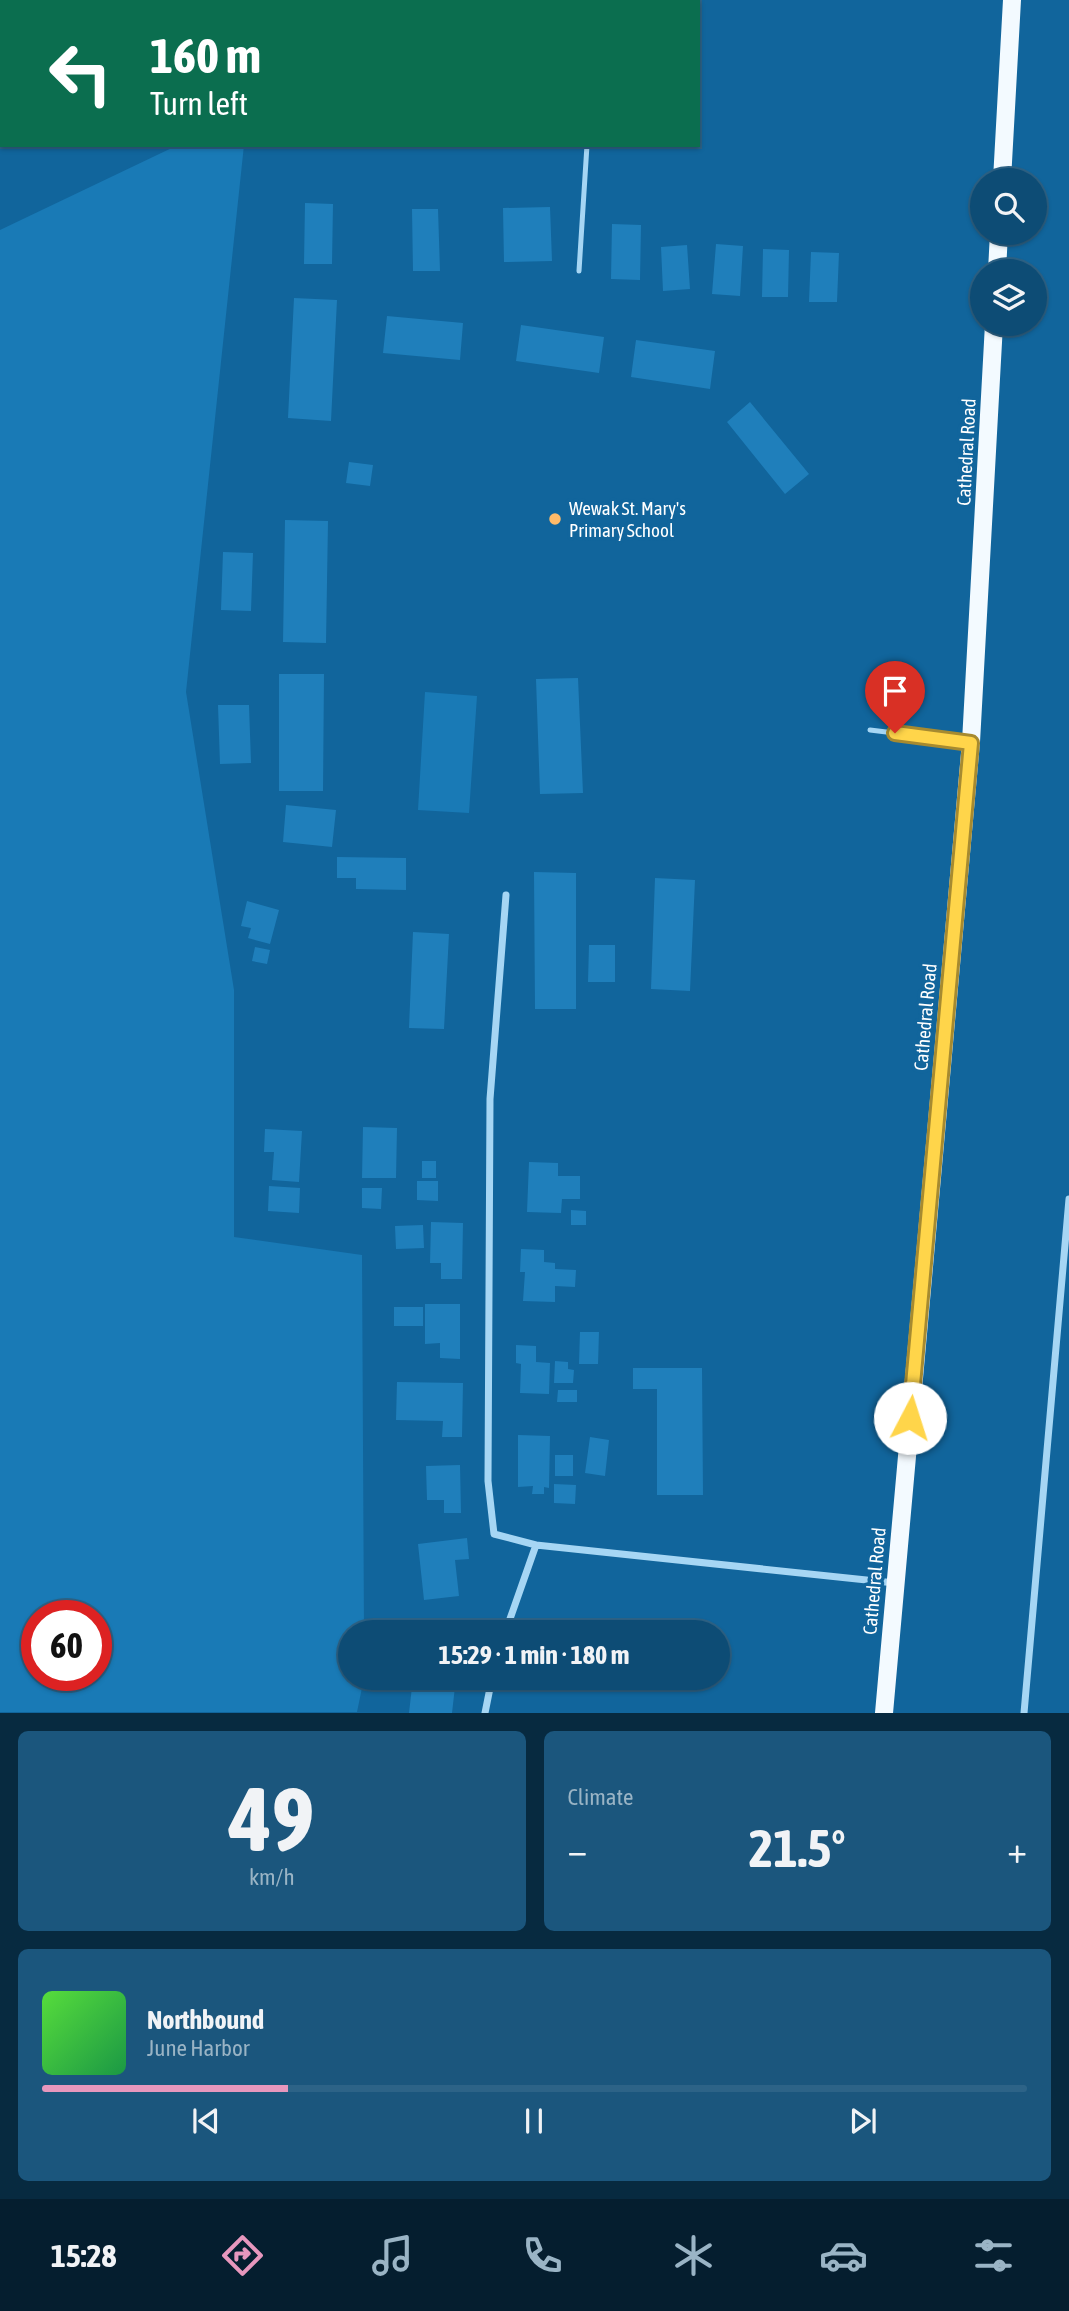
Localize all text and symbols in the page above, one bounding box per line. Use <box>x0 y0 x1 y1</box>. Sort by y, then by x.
text: 160 m <box>150 27 261 83</box>
icon: left <box>35 28 126 119</box>
text: Turn left <box>150 85 248 122</box>
map controls <box>970 168 1047 336</box>
button: search <box>970 168 1047 245</box>
button: layers <box>970 259 1047 336</box>
street label: Cathedral Road <box>952 398 980 506</box>
place label: Wewak St. Mary's Primary School <box>569 497 686 541</box>
marker: Wewak St. Mary's Primary School <box>547 511 563 527</box>
pin <box>865 661 925 733</box>
icon: arrive <box>876 672 914 710</box>
street label: Cathedral Road <box>909 962 941 1072</box>
position arrow <box>873 1381 947 1455</box>
street label: Cathedral Road <box>858 1526 890 1636</box>
speed limit sign: 60 <box>21 1600 112 1691</box>
text: 15:29 · 1 min · 180 m <box>439 1640 629 1670</box>
text: 49 <box>229 1766 315 1870</box>
text: Climate <box>568 1784 633 1810</box>
text: 21.5° <box>749 1818 846 1878</box>
text: − <box>568 1828 587 1871</box>
text: + <box>1007 1828 1027 1871</box>
text: km/h <box>249 1864 295 1890</box>
text: Northbound <box>147 2005 264 2035</box>
text: June Harbor <box>147 2035 250 2061</box>
icon: previous <box>187 2102 225 2140</box>
icon: pause <box>515 2102 553 2140</box>
icon: next <box>844 2102 882 2140</box>
icon: directions <box>218 2231 267 2280</box>
icon: music <box>368 2231 417 2280</box>
icon: phone <box>518 2231 567 2280</box>
icon: climate <box>669 2231 718 2280</box>
icon: car <box>819 2231 868 2280</box>
icon: filters <box>969 2231 1018 2280</box>
text: 15:28 <box>51 2237 117 2274</box>

